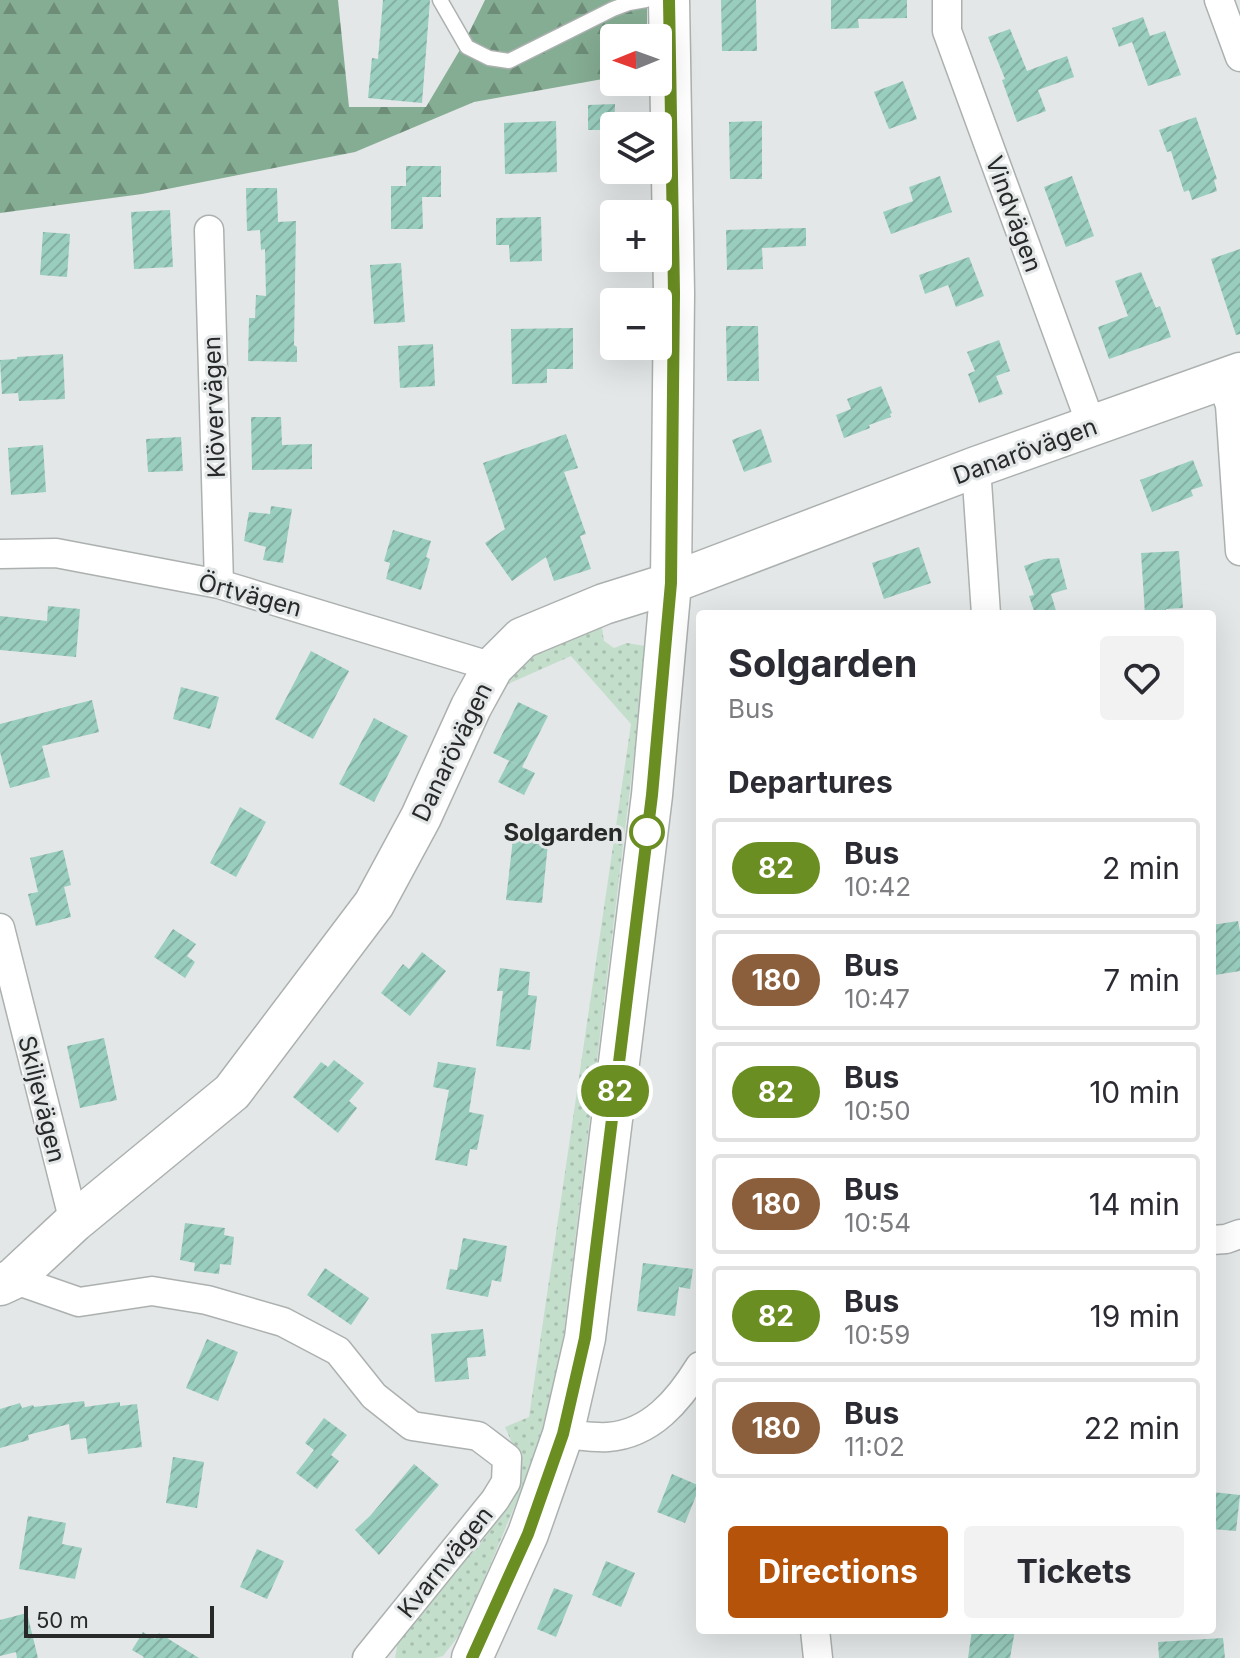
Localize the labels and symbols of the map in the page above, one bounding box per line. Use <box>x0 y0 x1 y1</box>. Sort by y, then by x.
north arrow <box>600 24 672 96</box>
street label: Vindvägen <box>980 152 1048 276</box>
street label: Klövervägen <box>197 336 231 478</box>
street label: Danarövägen <box>949 412 1101 490</box>
street label: Örtvägen <box>195 567 305 623</box>
street label: Danarövägen <box>406 678 498 826</box>
marker: Solgarden <box>630 815 664 849</box>
place label: Solgarden <box>503 818 623 847</box>
street label: Skiljevägen <box>12 1033 72 1165</box>
line badge: 82 <box>579 1065 651 1117</box>
street label: Kvarnvägen <box>391 1500 499 1624</box>
scale bar <box>24 1602 214 1638</box>

